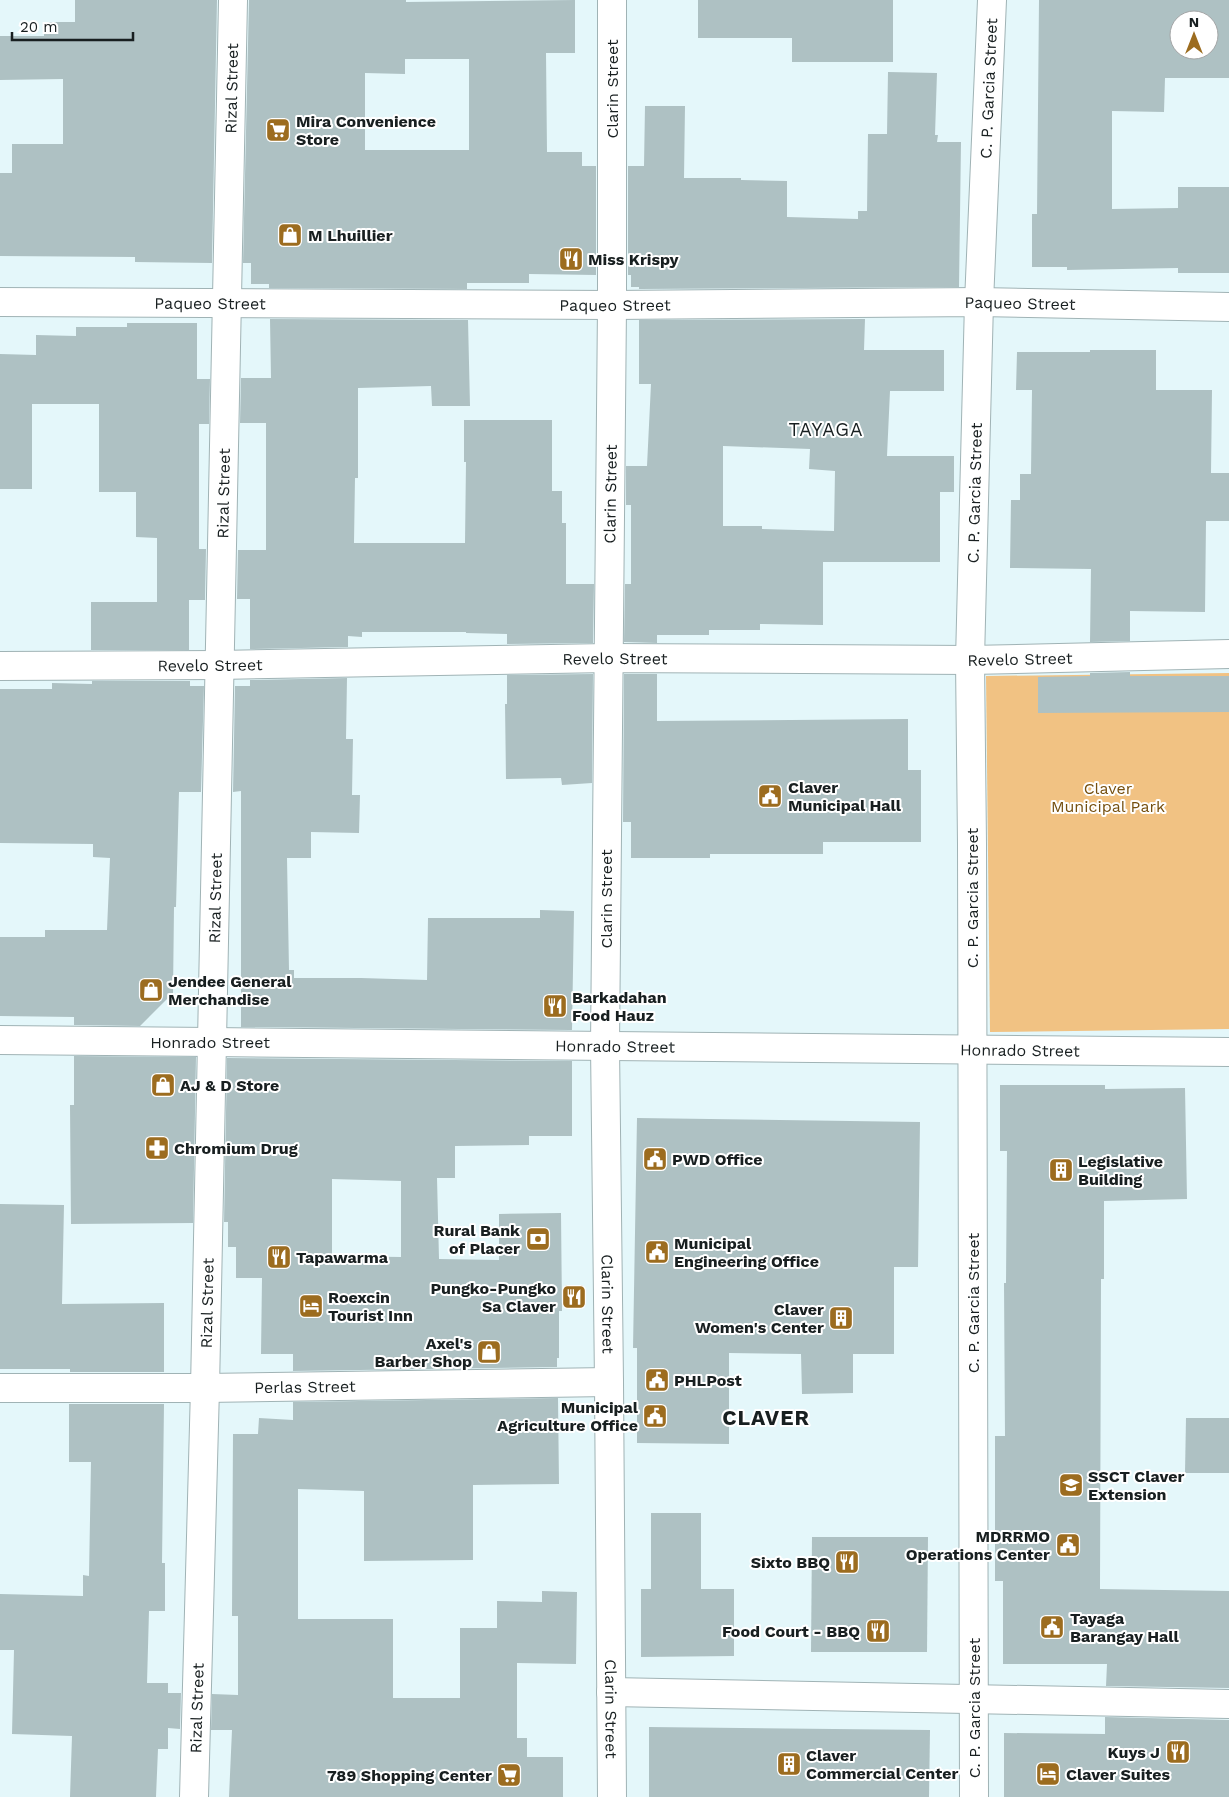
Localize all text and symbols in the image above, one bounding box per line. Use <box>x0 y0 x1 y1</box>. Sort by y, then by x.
scale bar <box>12 10 134 42</box>
north arrow <box>1169 10 1219 60</box>
text: N <box>1189 14 1199 30</box>
street label: C. P. Garcia Street <box>976 17 1001 159</box>
text: 20 m <box>20 18 58 36</box>
street label: Clarin Street <box>603 39 622 139</box>
street label: Rizal Street <box>221 43 242 134</box>
place label: Mira Convenience Store <box>296 112 436 149</box>
supermarket icon: Mira Convenience Store <box>265 117 291 143</box>
shop icon: M Lhuillier <box>277 222 303 248</box>
place label: M Lhuillier <box>308 226 393 245</box>
restaurant icon: Miss Krispy <box>558 246 584 272</box>
place label: Miss Krispy <box>588 250 680 269</box>
street label: Paqueo Street <box>964 293 1076 314</box>
street label: Paqueo Street <box>154 294 266 313</box>
street label: Paqueo Street <box>559 296 671 315</box>
district label: TAYAGA <box>788 418 864 441</box>
street label: C. P. Garcia Street <box>963 422 986 564</box>
street label: Clarin Street <box>600 444 621 544</box>
street label: Rizal Street <box>213 448 234 539</box>
street label: Revelo Street <box>562 649 668 669</box>
street label: Revelo Street <box>967 649 1073 670</box>
street label: Revelo Street <box>157 655 263 675</box>
place label: Claver Municipal Hall <box>788 778 902 815</box>
park label: Claver Municipal Park <box>1051 779 1165 816</box>
public building icon: Claver Municipal Hall <box>757 783 783 809</box>
street label: C. P. Garcia Street <box>963 827 982 968</box>
street label: Clarin Street <box>597 849 616 949</box>
street label: Rizal Street <box>205 853 226 944</box>
place label: Jendee General Merchandise <box>168 972 292 1009</box>
shop icon: Jendee General Merchandise <box>138 977 164 1003</box>
place label: Barkadahan Food Hauz <box>572 988 667 1025</box>
restaurant icon: Barkadahan Food Hauz <box>542 993 568 1019</box>
street label: Honrado Street <box>150 1033 270 1052</box>
street label: Honrado Street <box>555 1036 675 1057</box>
street label: Honrado Street <box>960 1040 1080 1061</box>
shop icon: AJ & D Store <box>150 1072 176 1098</box>
place label: AJ & D Store <box>180 1076 279 1095</box>
pharmacy icon: Chromium Drug <box>144 1135 170 1161</box>
place label: Chromium Drug <box>174 1139 298 1158</box>
public building icon: PWD Office <box>642 1146 668 1172</box>
place label: PWD Office <box>672 1150 763 1169</box>
place label: Legislative Building <box>1078 1152 1163 1189</box>
building icon: Legislative Building <box>1048 1157 1074 1183</box>
place label: Rural Bank of Placer <box>433 1221 520 1258</box>
bank icon: Rural Bank of Placer <box>525 1226 551 1252</box>
street label: C. P. Garcia Street <box>964 1232 983 1373</box>
place label: Municipal Engineering Office <box>674 1234 819 1271</box>
public building icon: Municipal Engineering Office <box>644 1239 670 1265</box>
restaurant icon: Tapawarma <box>266 1244 292 1270</box>
place label: Tapawarma <box>296 1248 389 1267</box>
street label: Clarin Street <box>597 1254 618 1354</box>
street label: Rizal Street <box>197 1257 218 1349</box>
place label: Pungko-Pungko Sa Claver <box>430 1279 556 1316</box>
restaurant icon: Pungko-Pungko Sa Claver <box>561 1284 587 1310</box>
place label: Roexcin Tourist Inn <box>328 1288 413 1325</box>
hotel icon: Roexcin Tourist Inn <box>298 1293 324 1319</box>
place label: Claver Women's Center <box>695 1300 824 1337</box>
building icon: Claver Women's Center <box>828 1305 854 1331</box>
place label: Axel's Barber Shop <box>375 1334 472 1371</box>
shop icon: Axel's Barber Shop <box>476 1339 502 1365</box>
public building icon: PHLPost <box>644 1367 670 1393</box>
place label: PHLPost <box>674 1371 742 1390</box>
street label: Perlas Street <box>254 1377 356 1397</box>
place label: Municipal Agriculture Office <box>497 1398 639 1435</box>
public building icon: Municipal Agriculture Office <box>642 1403 668 1429</box>
district label: CLAVER <box>722 1405 810 1430</box>
place label: SSCT Claver Extension <box>1088 1467 1185 1504</box>
school or university icon: SSCT Claver Extension <box>1058 1472 1084 1498</box>
place label: MDRRMO Operations Center <box>906 1527 1050 1564</box>
public building icon: MDRRMO Operations Center <box>1055 1532 1081 1558</box>
restaurant icon: Sixto BBQ <box>834 1549 860 1575</box>
place label: Sixto BBQ <box>751 1553 830 1572</box>
place label: Tayaga Barangay Hall <box>1070 1609 1179 1646</box>
public building icon: Tayaga Barangay Hall <box>1039 1614 1065 1640</box>
restaurant icon: Food Court - BBQ <box>865 1618 891 1644</box>
place label: Food Court - BBQ <box>722 1622 860 1641</box>
street label: C. P. Garcia Street <box>965 1637 984 1778</box>
street label: Clarin Street <box>601 1659 621 1759</box>
street label: Rizal Street <box>186 1662 208 1754</box>
restaurant icon: Kuys J <box>1165 1739 1191 1765</box>
place label: Kuys J <box>1108 1743 1160 1762</box>
place label: Claver Commercial Center <box>806 1746 959 1783</box>
building icon: Claver Commercial Center <box>776 1751 802 1777</box>
hotel icon: Claver Suites <box>1035 1761 1061 1787</box>
supermarket icon: 789 Shopping Center <box>496 1762 522 1788</box>
place label: Claver Suites <box>1066 1765 1171 1784</box>
place label: 789 Shopping Center <box>327 1766 492 1785</box>

